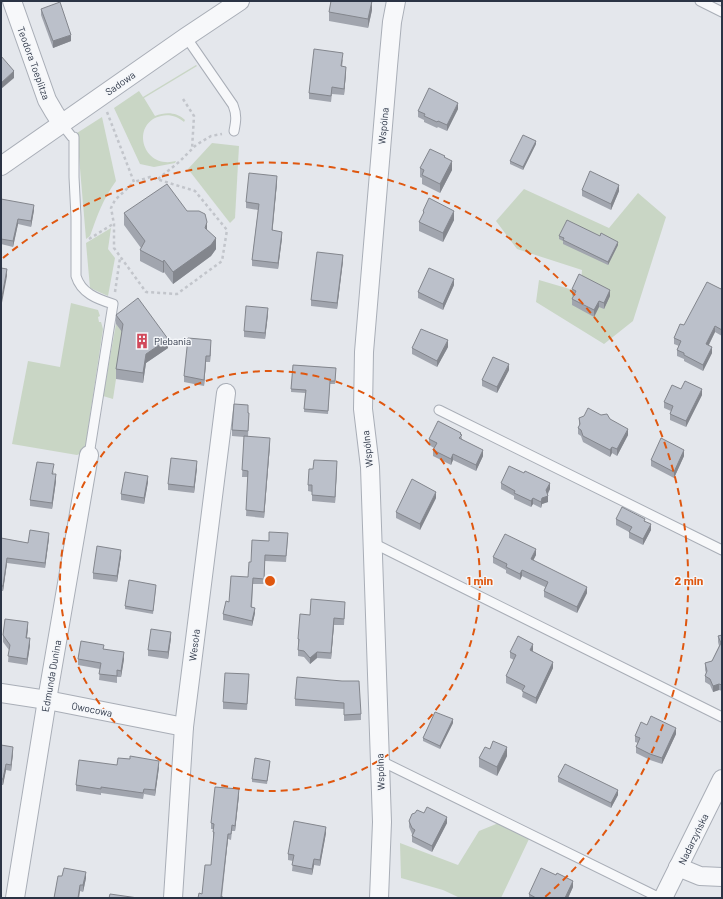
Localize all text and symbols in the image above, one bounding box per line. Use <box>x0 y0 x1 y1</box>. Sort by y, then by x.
street label: Teodora Toeplitza <box>15 25 53 101</box>
street label: Sadowa <box>103 68 137 98</box>
street label: Wspólna <box>375 107 391 145</box>
building icon: Plebania <box>133 332 151 350</box>
place label: Plebania <box>154 335 191 347</box>
street label: Wspólna <box>359 430 375 468</box>
text: 1 min <box>467 573 493 587</box>
text: 2 min <box>675 573 703 587</box>
centre of rings <box>263 574 277 588</box>
street label: Wesoła <box>186 628 202 662</box>
street label: Edmunda Dunina <box>39 639 63 713</box>
street label: Owocowa <box>71 699 113 719</box>
street label: Wspólna <box>373 753 387 791</box>
street label: Nadarzyńska <box>675 811 711 867</box>

